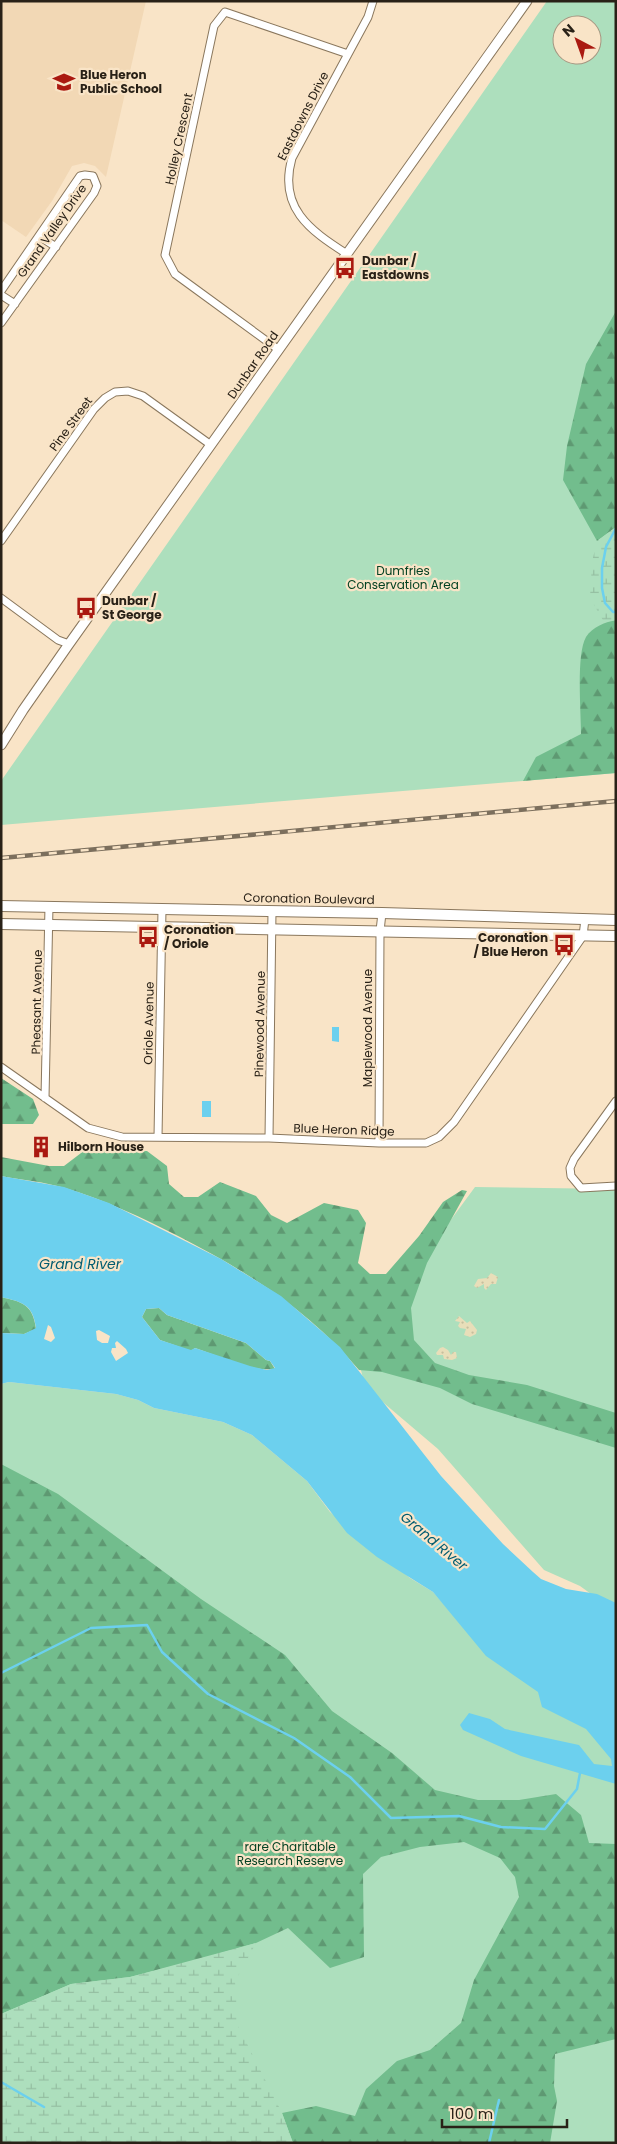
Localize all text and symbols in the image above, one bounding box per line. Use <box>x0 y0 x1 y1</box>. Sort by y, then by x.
north arrow <box>552 15 602 65</box>
text: N <box>558 19 579 41</box>
place label: Blue Heron Public School <box>80 66 162 97</box>
street label: Eastdowns Drive <box>273 68 332 163</box>
school or university icon: Blue Heron Public School <box>51 69 77 95</box>
street label: Holley Crescent <box>160 91 197 186</box>
street label: Grand Valley Drive <box>13 181 90 281</box>
place label: Dunbar / Eastdowns <box>362 252 429 283</box>
bus stop icon: Dunbar / Eastdowns <box>332 255 358 281</box>
street label: Dunbar Road <box>223 328 282 402</box>
street label: Pine Street <box>45 393 96 454</box>
park label: Dumfries Conservation Area <box>347 562 459 593</box>
place label: Dunbar / St George <box>102 592 162 623</box>
bus stop icon: Dunbar / St George <box>73 595 99 621</box>
street label: Coronation Boulevard <box>243 889 375 908</box>
place label: Coronation / Oriole <box>164 921 234 952</box>
bus stop icon: Coronation / Oriole <box>135 924 161 950</box>
place label: Coronation / Blue Heron <box>474 929 548 960</box>
bus stop icon: Coronation / Blue Heron <box>551 932 577 958</box>
street label: Pheasant Avenue <box>27 949 46 1055</box>
street label: Maplewood Avenue <box>359 969 376 1087</box>
street label: Pinewood Avenue <box>250 971 269 1077</box>
street label: Oriole Avenue <box>139 981 158 1065</box>
street label: Blue Heron Ridge <box>293 1119 395 1140</box>
building icon: Hilborn House <box>28 1134 54 1160</box>
place label: Hilborn House <box>58 1138 145 1155</box>
water label: Grand River <box>39 1254 122 1274</box>
water label: Grand River <box>396 1507 472 1575</box>
park label: rare Charitable Research Reserve <box>237 1838 343 1869</box>
scale bar <box>442 2096 567 2128</box>
text: 100 m <box>450 2103 493 2124</box>

